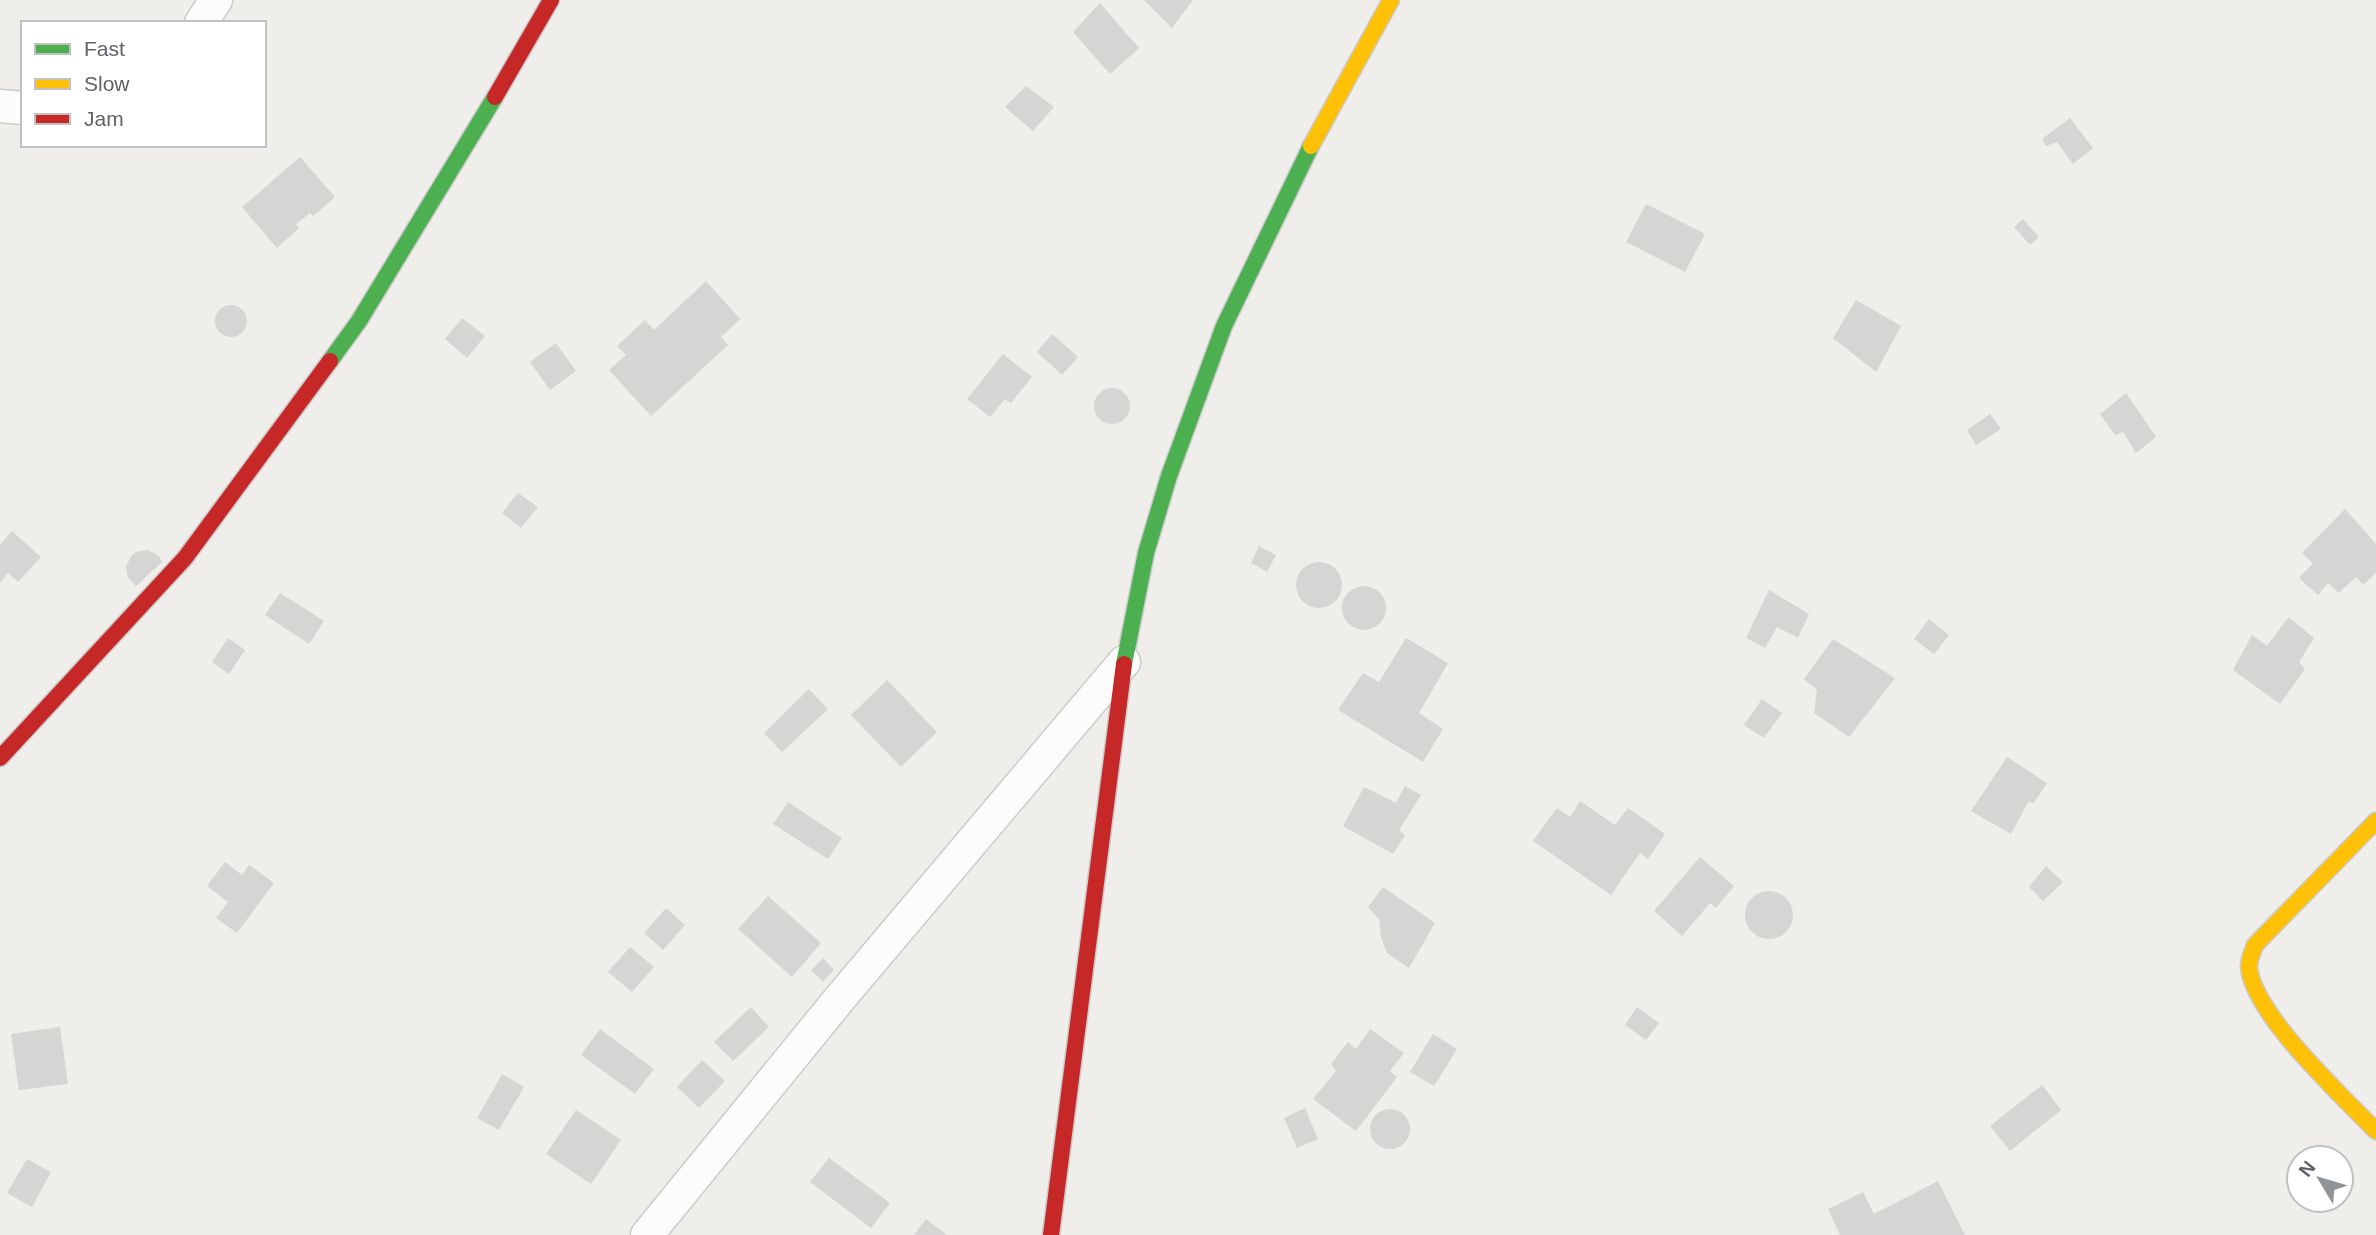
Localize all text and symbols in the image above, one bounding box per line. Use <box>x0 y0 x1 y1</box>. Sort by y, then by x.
legend <box>21 21 266 147</box>
text: Fast <box>84 37 125 60</box>
text: Slow <box>84 72 130 95</box>
text: Jam <box>84 107 124 130</box>
north arrow <box>2285 1144 2355 1214</box>
text: N <box>2294 1157 2319 1181</box>

